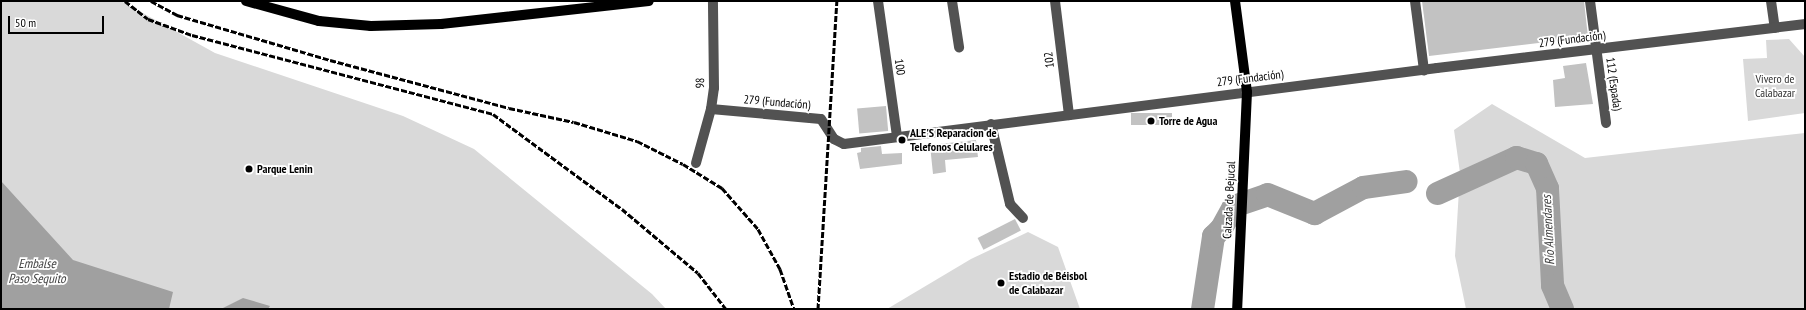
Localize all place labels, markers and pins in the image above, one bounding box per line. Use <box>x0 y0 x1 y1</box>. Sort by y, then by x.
place label: Torre de Agua <box>1159 114 1218 128</box>
marker: Torre de Agua <box>1146 116 1156 126</box>
place label: ALE'S Reparacion de Telefonos Celulares <box>910 126 997 154</box>
marker: ALE'S Reparacion de Telefonos Celulares <box>897 135 907 145</box>
place label: Parque Lenin <box>257 162 313 176</box>
marker: Parque Lenin <box>244 164 254 174</box>
place label: Estadio de Béisbol de Calabazar <box>1009 269 1087 297</box>
marker: Estadio de Béisbol de Calabazar <box>996 278 1006 288</box>

